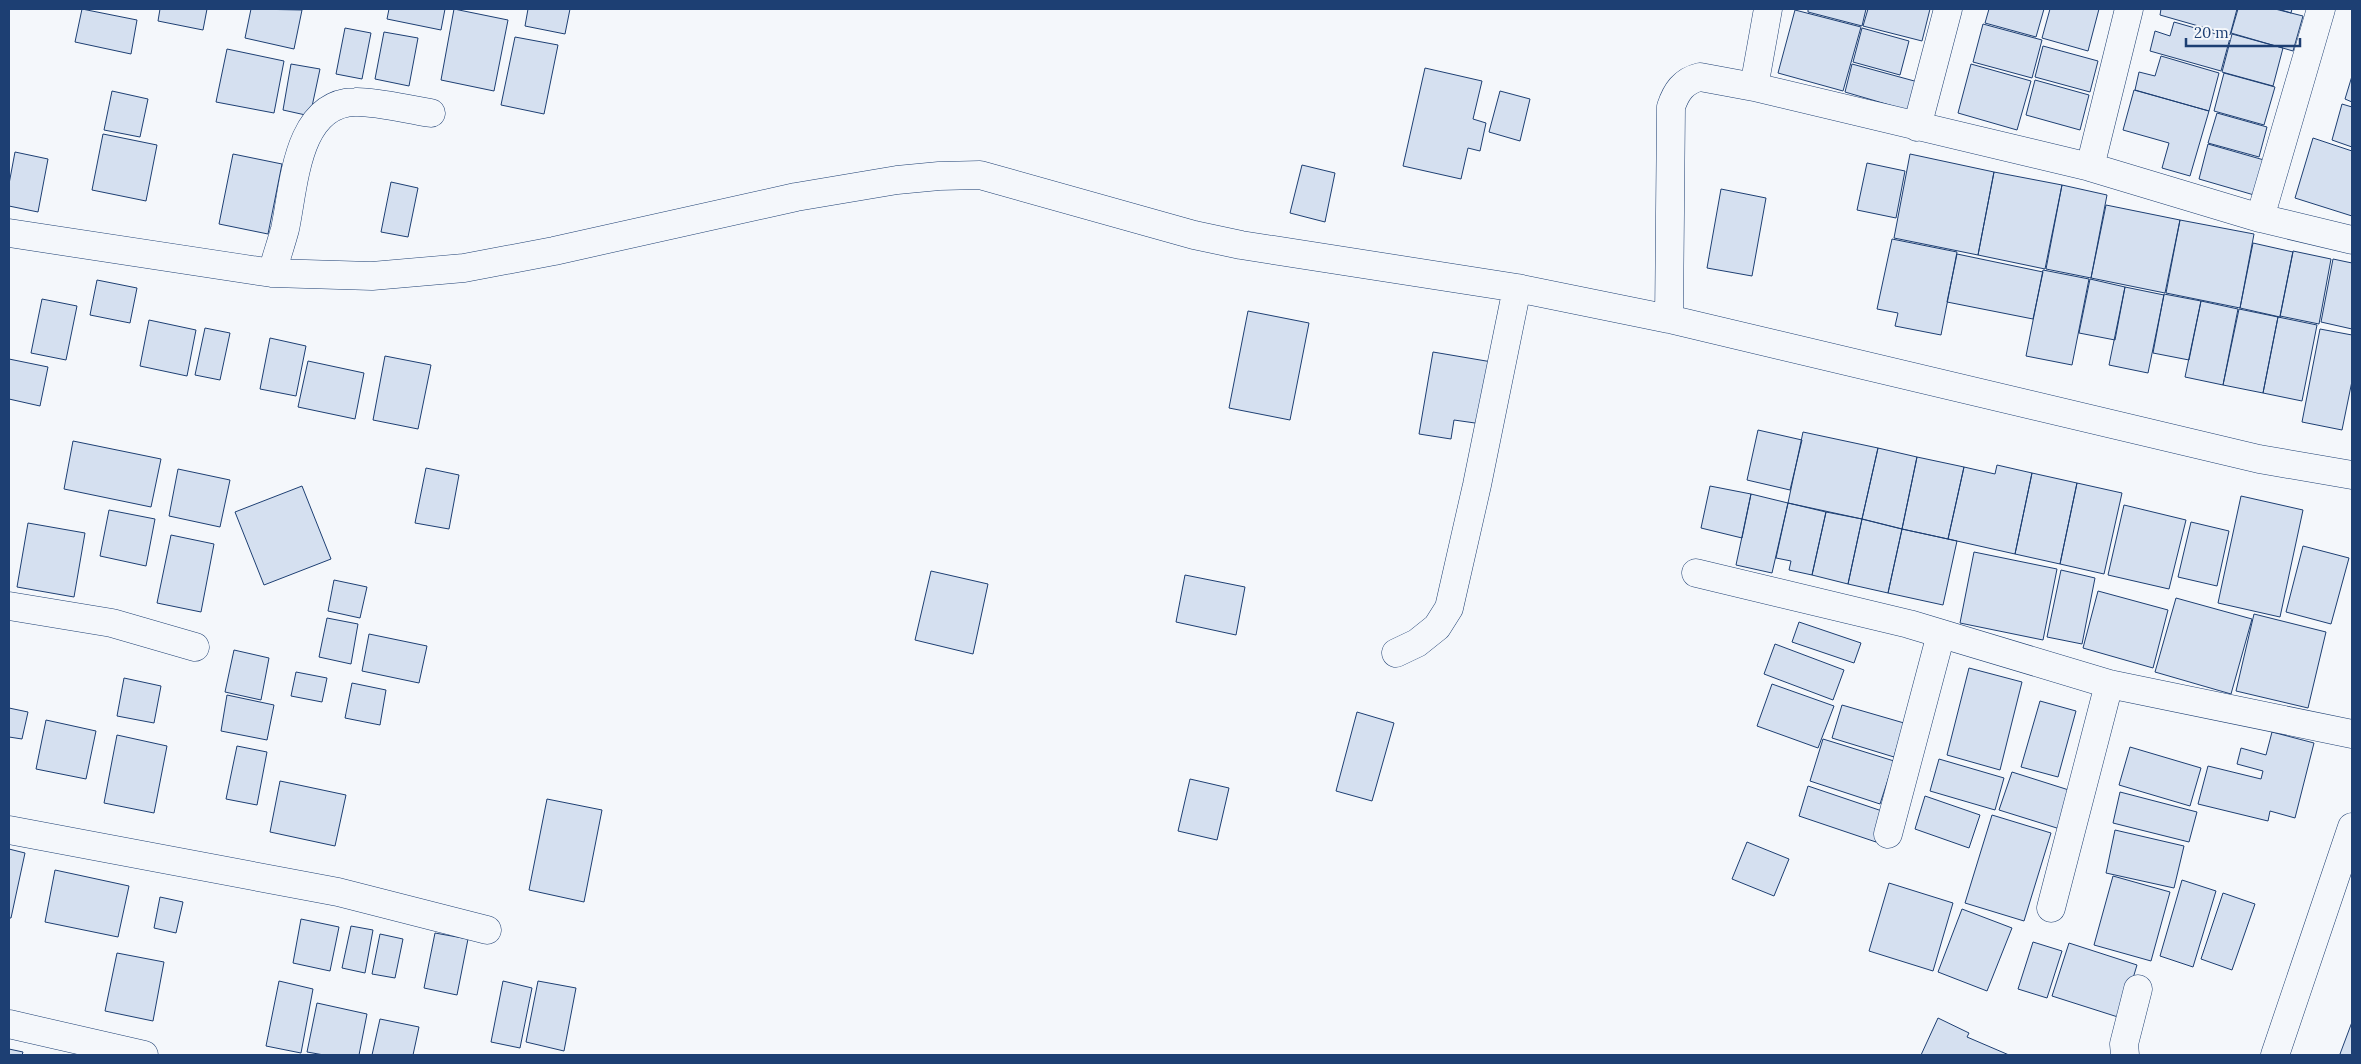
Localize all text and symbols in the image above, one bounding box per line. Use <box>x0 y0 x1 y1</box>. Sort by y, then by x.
scale bar <box>2186 15 2300 47</box>
text: 20 m <box>2194 23 2229 42</box>

